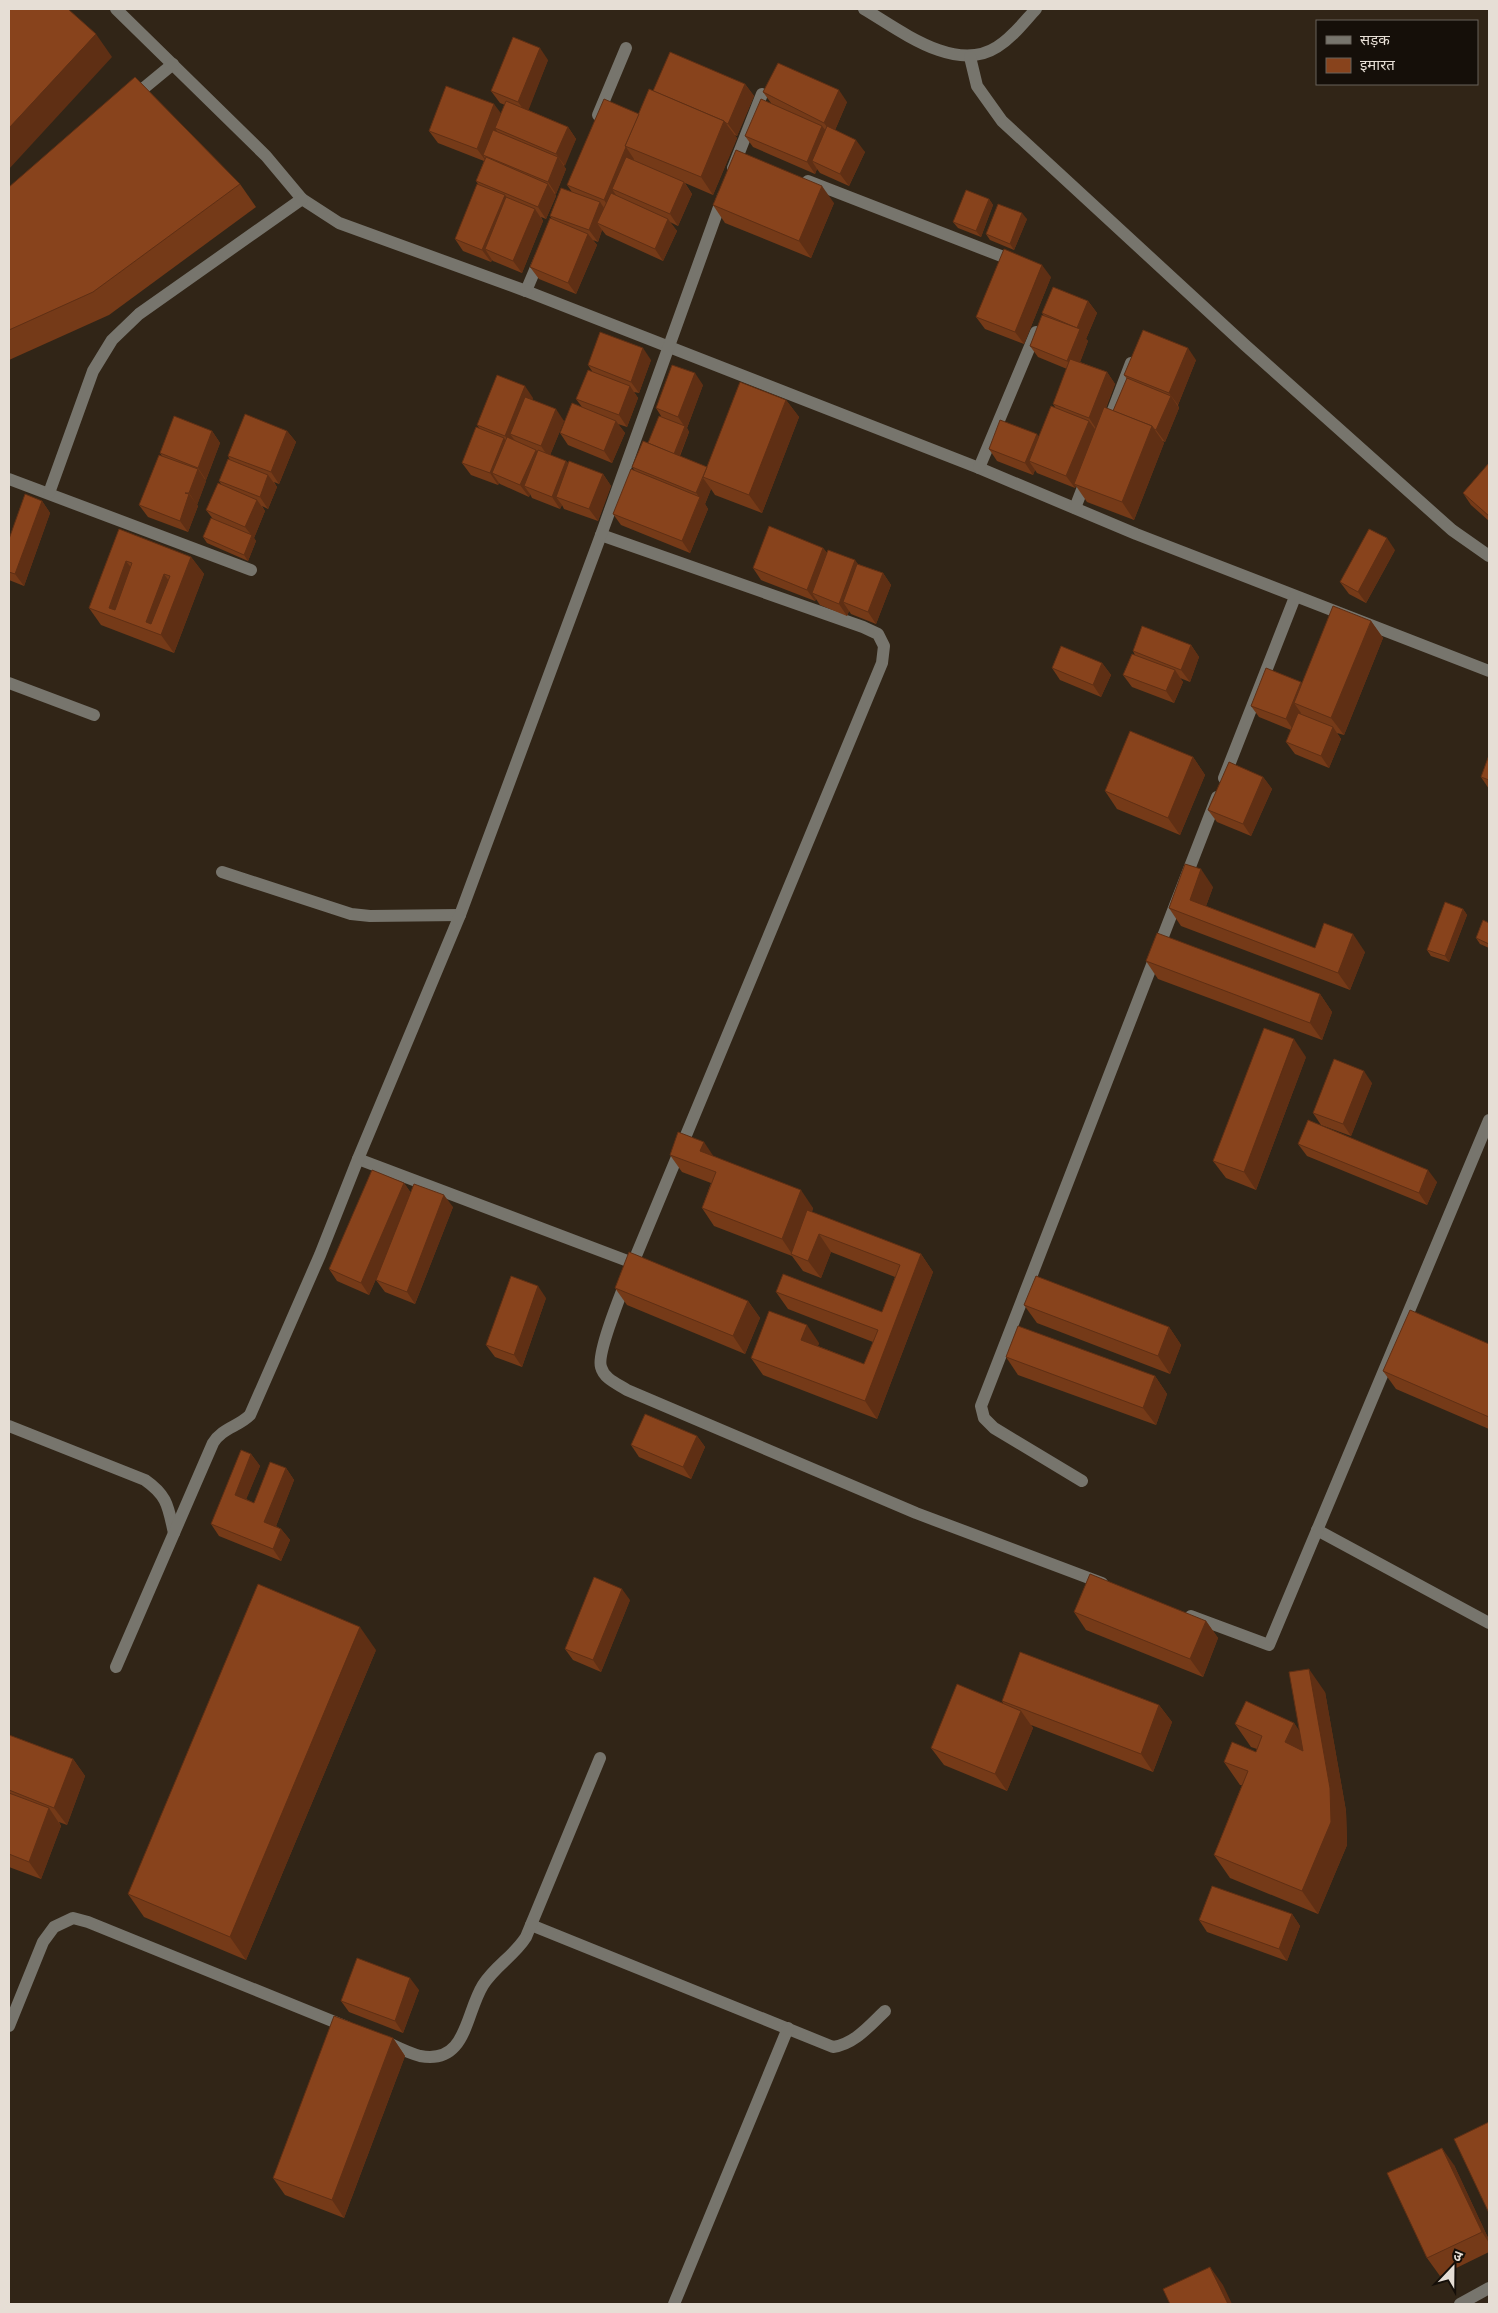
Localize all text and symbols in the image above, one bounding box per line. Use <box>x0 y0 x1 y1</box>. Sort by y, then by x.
legend <box>1316 20 1478 85</box>
text: सड़क <box>1360 30 1390 49</box>
text: इमारत <box>1360 55 1395 74</box>
north arrow <box>1428 2243 1478 2293</box>
text: उ <box>1451 2246 1466 2266</box>

